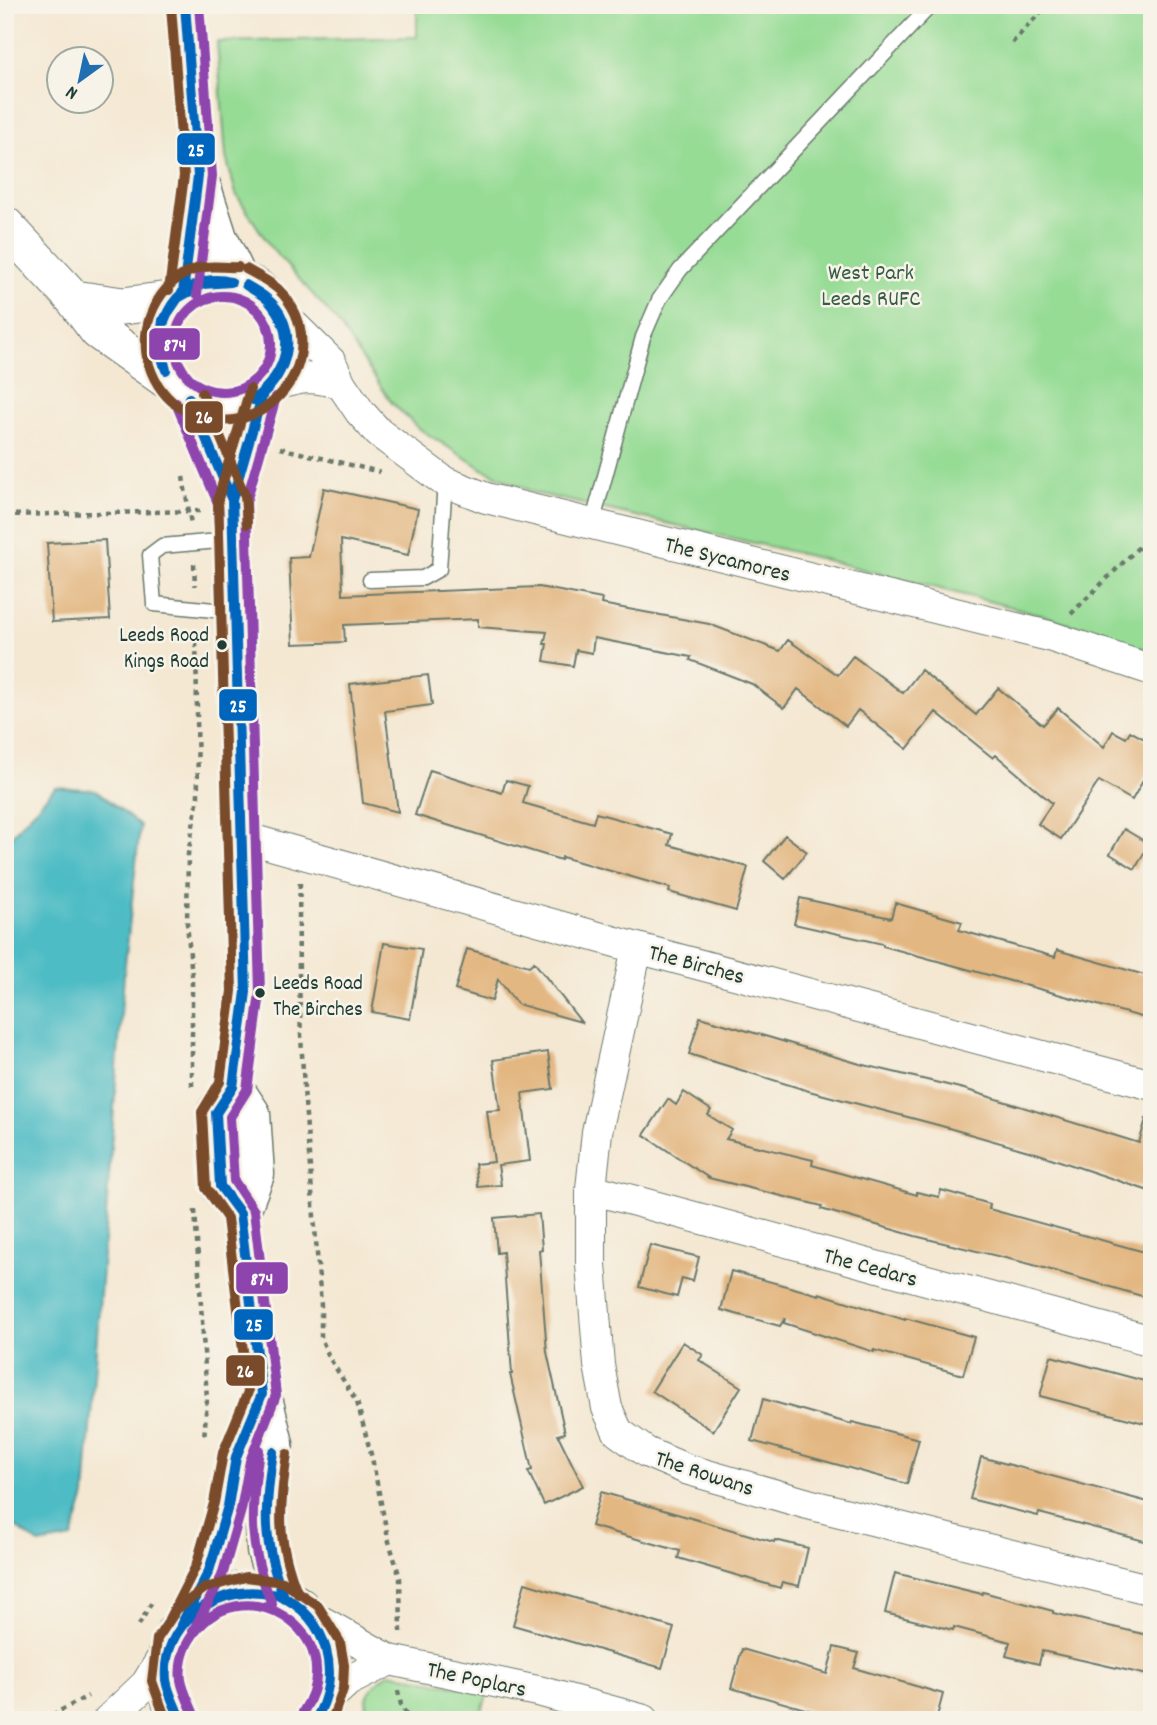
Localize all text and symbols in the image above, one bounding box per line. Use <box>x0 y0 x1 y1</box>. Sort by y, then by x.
north arrow <box>46 46 116 116</box>
text: N <box>61 77 84 105</box>
line badge: 25 <box>176 132 216 166</box>
text: 25 <box>187 139 205 166</box>
park label: West Park Leeds RUFC <box>821 258 921 317</box>
line badge: 874 <box>148 327 201 361</box>
text: 874 <box>164 334 186 361</box>
line badge: 26 <box>184 400 224 434</box>
text: 26 <box>195 406 213 433</box>
street label: The Sycamores <box>661 530 794 593</box>
place label: Leeds Road Kings Road <box>119 622 209 678</box>
marker: Leeds Road Kings Road <box>215 638 229 652</box>
line badge: 25 <box>218 688 258 722</box>
text: 25 <box>229 695 247 722</box>
street label: The Birches <box>644 938 748 995</box>
place label: Leeds Road The Birches <box>273 970 363 1026</box>
marker: Leeds Road The Birches <box>253 986 267 1000</box>
street label: The Cedars <box>819 1241 921 1298</box>
line badge: 874 <box>235 1261 289 1295</box>
text: 874 <box>251 1268 273 1295</box>
line badge: 25 <box>233 1308 274 1341</box>
text: 25 <box>245 1314 263 1341</box>
line badge: 26 <box>225 1354 266 1387</box>
text: 26 <box>236 1360 254 1387</box>
street label: The Rowans <box>650 1444 758 1507</box>
street label: The Poplars <box>423 1655 529 1708</box>

